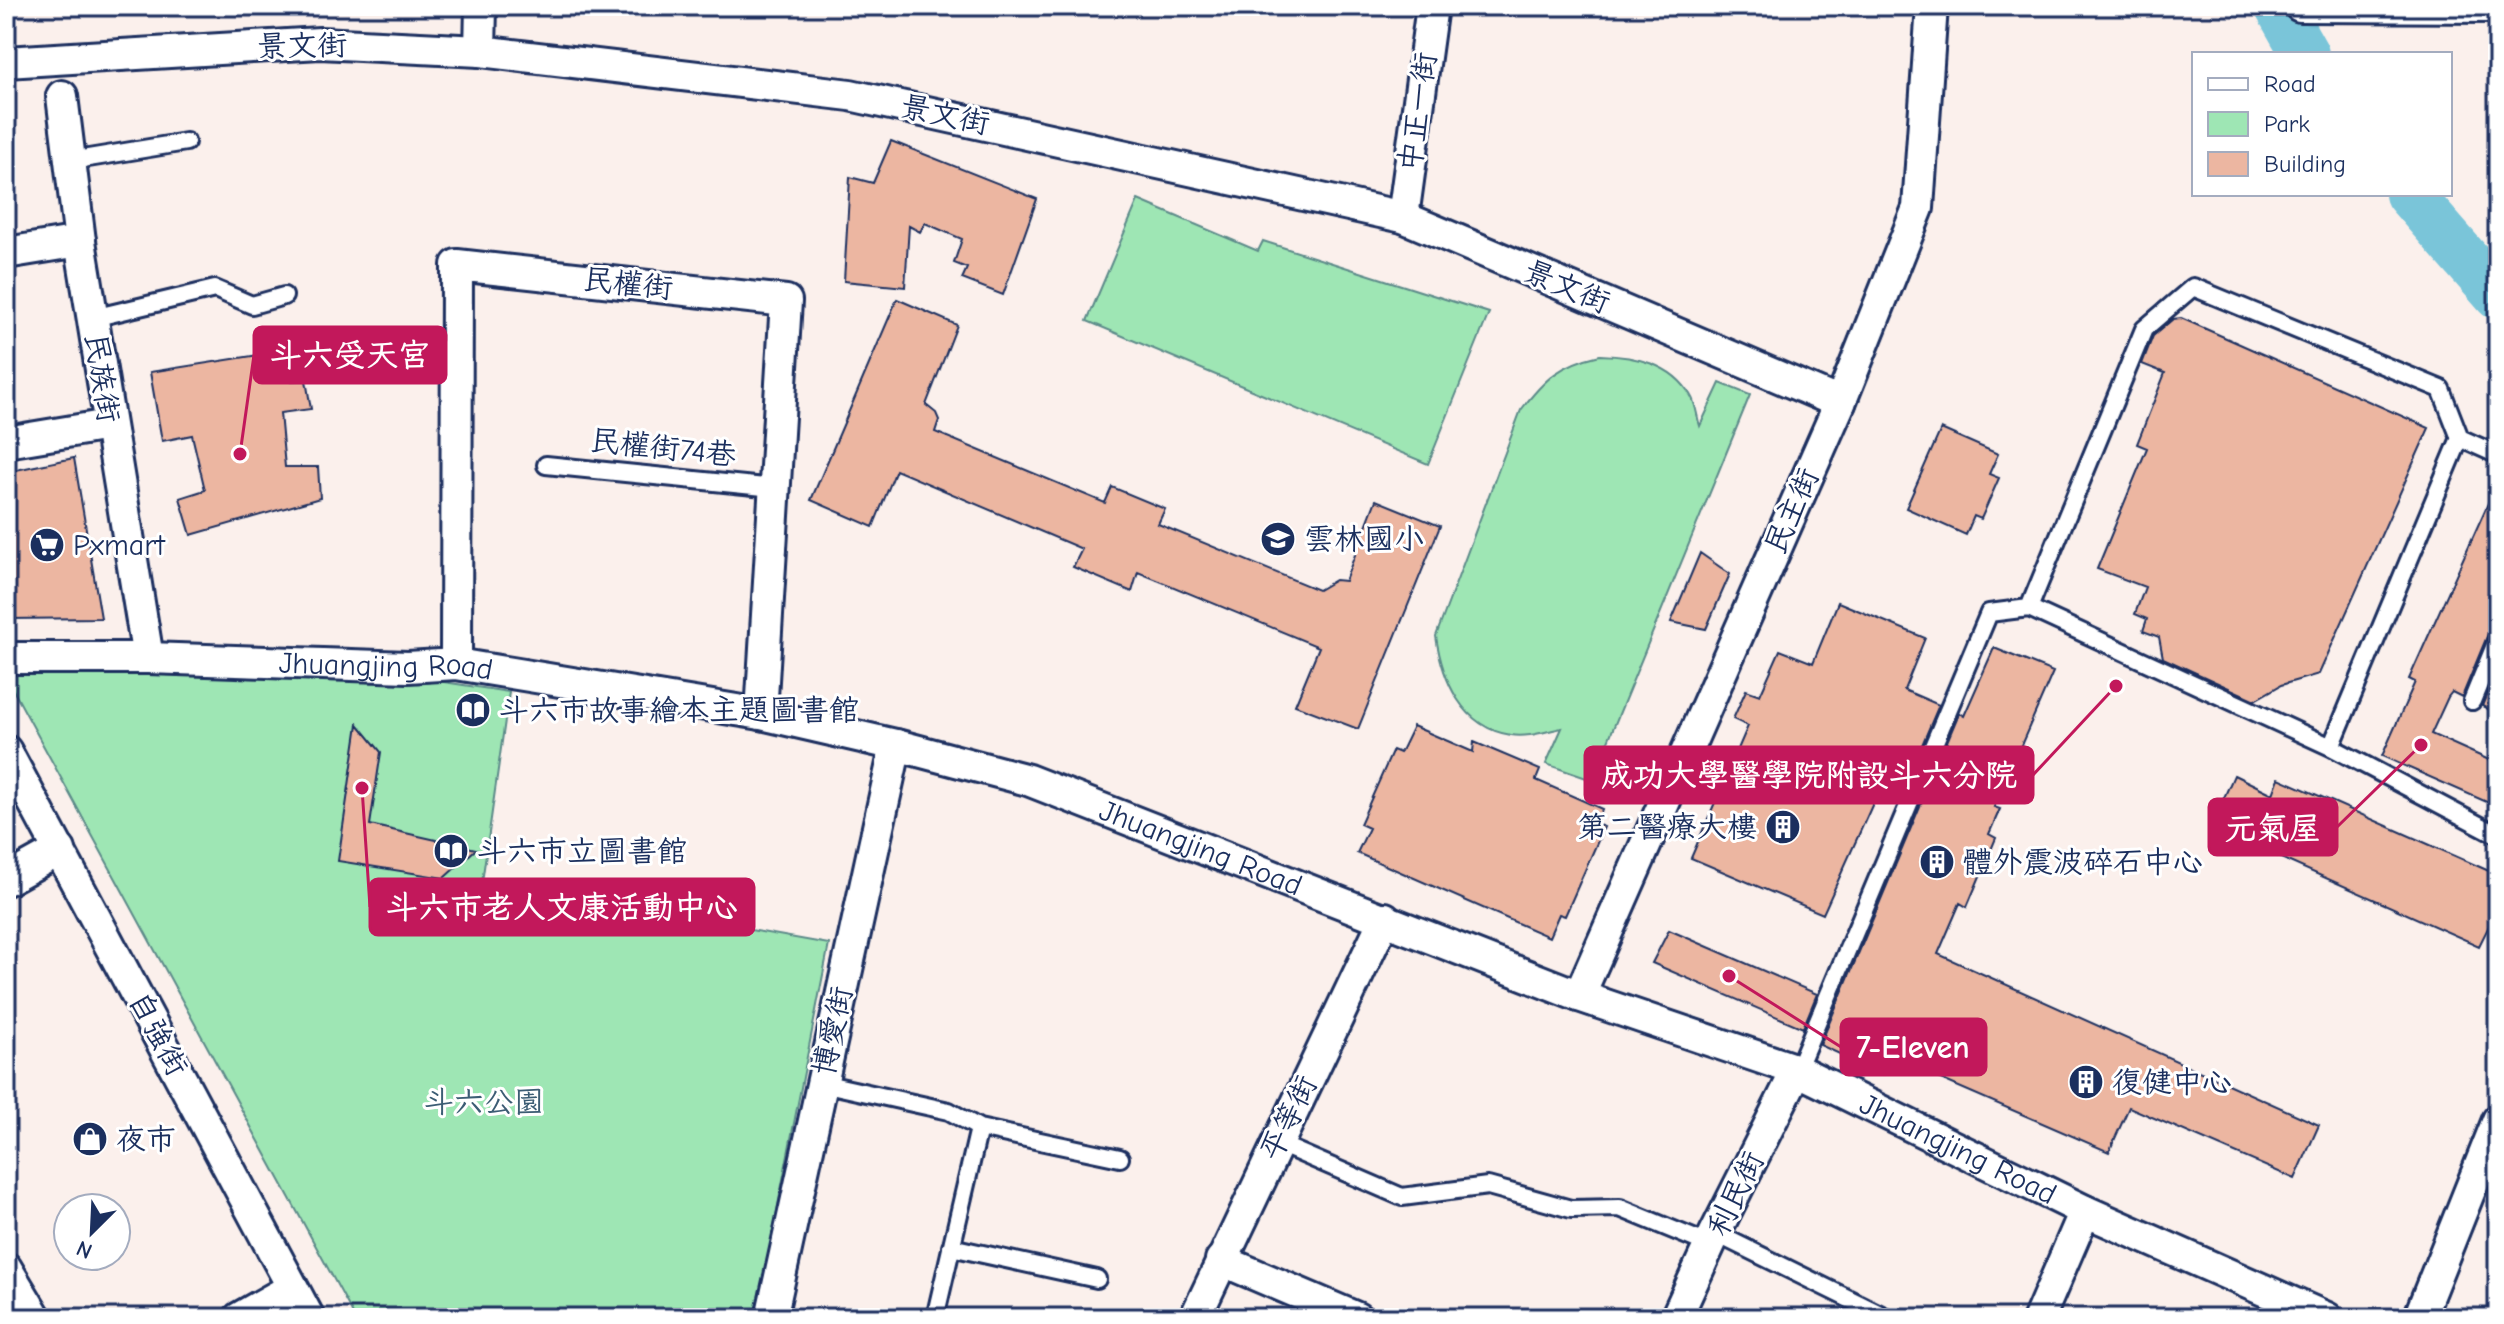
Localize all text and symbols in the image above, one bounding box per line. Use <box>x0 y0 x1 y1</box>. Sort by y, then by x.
street label: 景文街 <box>257 28 347 64</box>
street label: 中正一街 <box>1392 50 1444 174</box>
legend <box>2192 52 2452 196</box>
text: Road <box>2264 70 2316 98</box>
street label: 景文街 <box>897 89 993 141</box>
text: Park <box>2264 110 2310 138</box>
text: Building <box>2264 150 2346 178</box>
street label: 景文街 <box>1519 253 1615 321</box>
street label: 民權街 <box>581 262 675 306</box>
callout: 斗六受天宮 <box>254 327 446 383</box>
street label: 民族街 <box>78 331 126 425</box>
text: 斗六受天宮 <box>270 337 430 374</box>
street label: 民權街74巷 <box>588 423 738 473</box>
street label: 民主街 <box>1758 463 1826 559</box>
school or university icon: 雲林國小 <box>1259 520 1297 558</box>
place label: 雲林國小 <box>1304 522 1424 557</box>
supermarket icon: Pxmart <box>28 526 66 564</box>
place label: Pxmart <box>73 528 166 563</box>
street label: Jhuangjing Road <box>278 645 495 687</box>
library icon: 斗六市故事繪本主題圖書館 <box>454 691 492 729</box>
place label: 斗六市故事繪本主題圖書館 <box>499 693 859 728</box>
callout: 成功大學醫學院附設斗六分院 <box>1585 747 2033 803</box>
text: 成功大學醫學院附設斗六分院 <box>1601 757 2017 794</box>
street label: Jhuangjing Road <box>1095 792 1307 903</box>
callout: 元氣屋 <box>2209 799 2337 855</box>
building icon: 第二醫療大樓 <box>1764 808 1802 846</box>
place label: 第二醫療大樓 <box>1577 810 1757 845</box>
text: 元氣屋 <box>2225 810 2321 847</box>
library icon: 斗六市立圖書館 <box>432 832 470 870</box>
place label: 斗六市立圖書館 <box>477 834 687 869</box>
building icon: 體外震波碎石中心 <box>1918 843 1956 881</box>
place label: 體外震波碎石中心 <box>1963 845 2203 880</box>
callout: 斗六市老人文康活動中心 <box>370 879 754 935</box>
text: 斗六市老人文康活動中心 <box>386 889 738 926</box>
street label: 博愛街 <box>807 983 859 1079</box>
street label: 自強街 <box>121 986 195 1082</box>
callout: 7-Eleven <box>1841 1019 1986 1075</box>
text: 7-Eleven <box>1856 1029 1970 1066</box>
building icon: 復健中心 <box>2067 1063 2105 1101</box>
place label: 復健中心 <box>2112 1065 2232 1100</box>
street label: 平等街 <box>1254 1070 1324 1166</box>
park label: 斗六公園 <box>424 1085 544 1120</box>
street label: Jhuangjing Road <box>1854 1086 2062 1212</box>
shop icon: 夜市 <box>71 1120 109 1158</box>
place label: 夜市 <box>116 1122 176 1157</box>
street label: 利民街 <box>1701 1146 1771 1242</box>
north arrow <box>52 1192 132 1272</box>
text: N <box>72 1235 96 1264</box>

